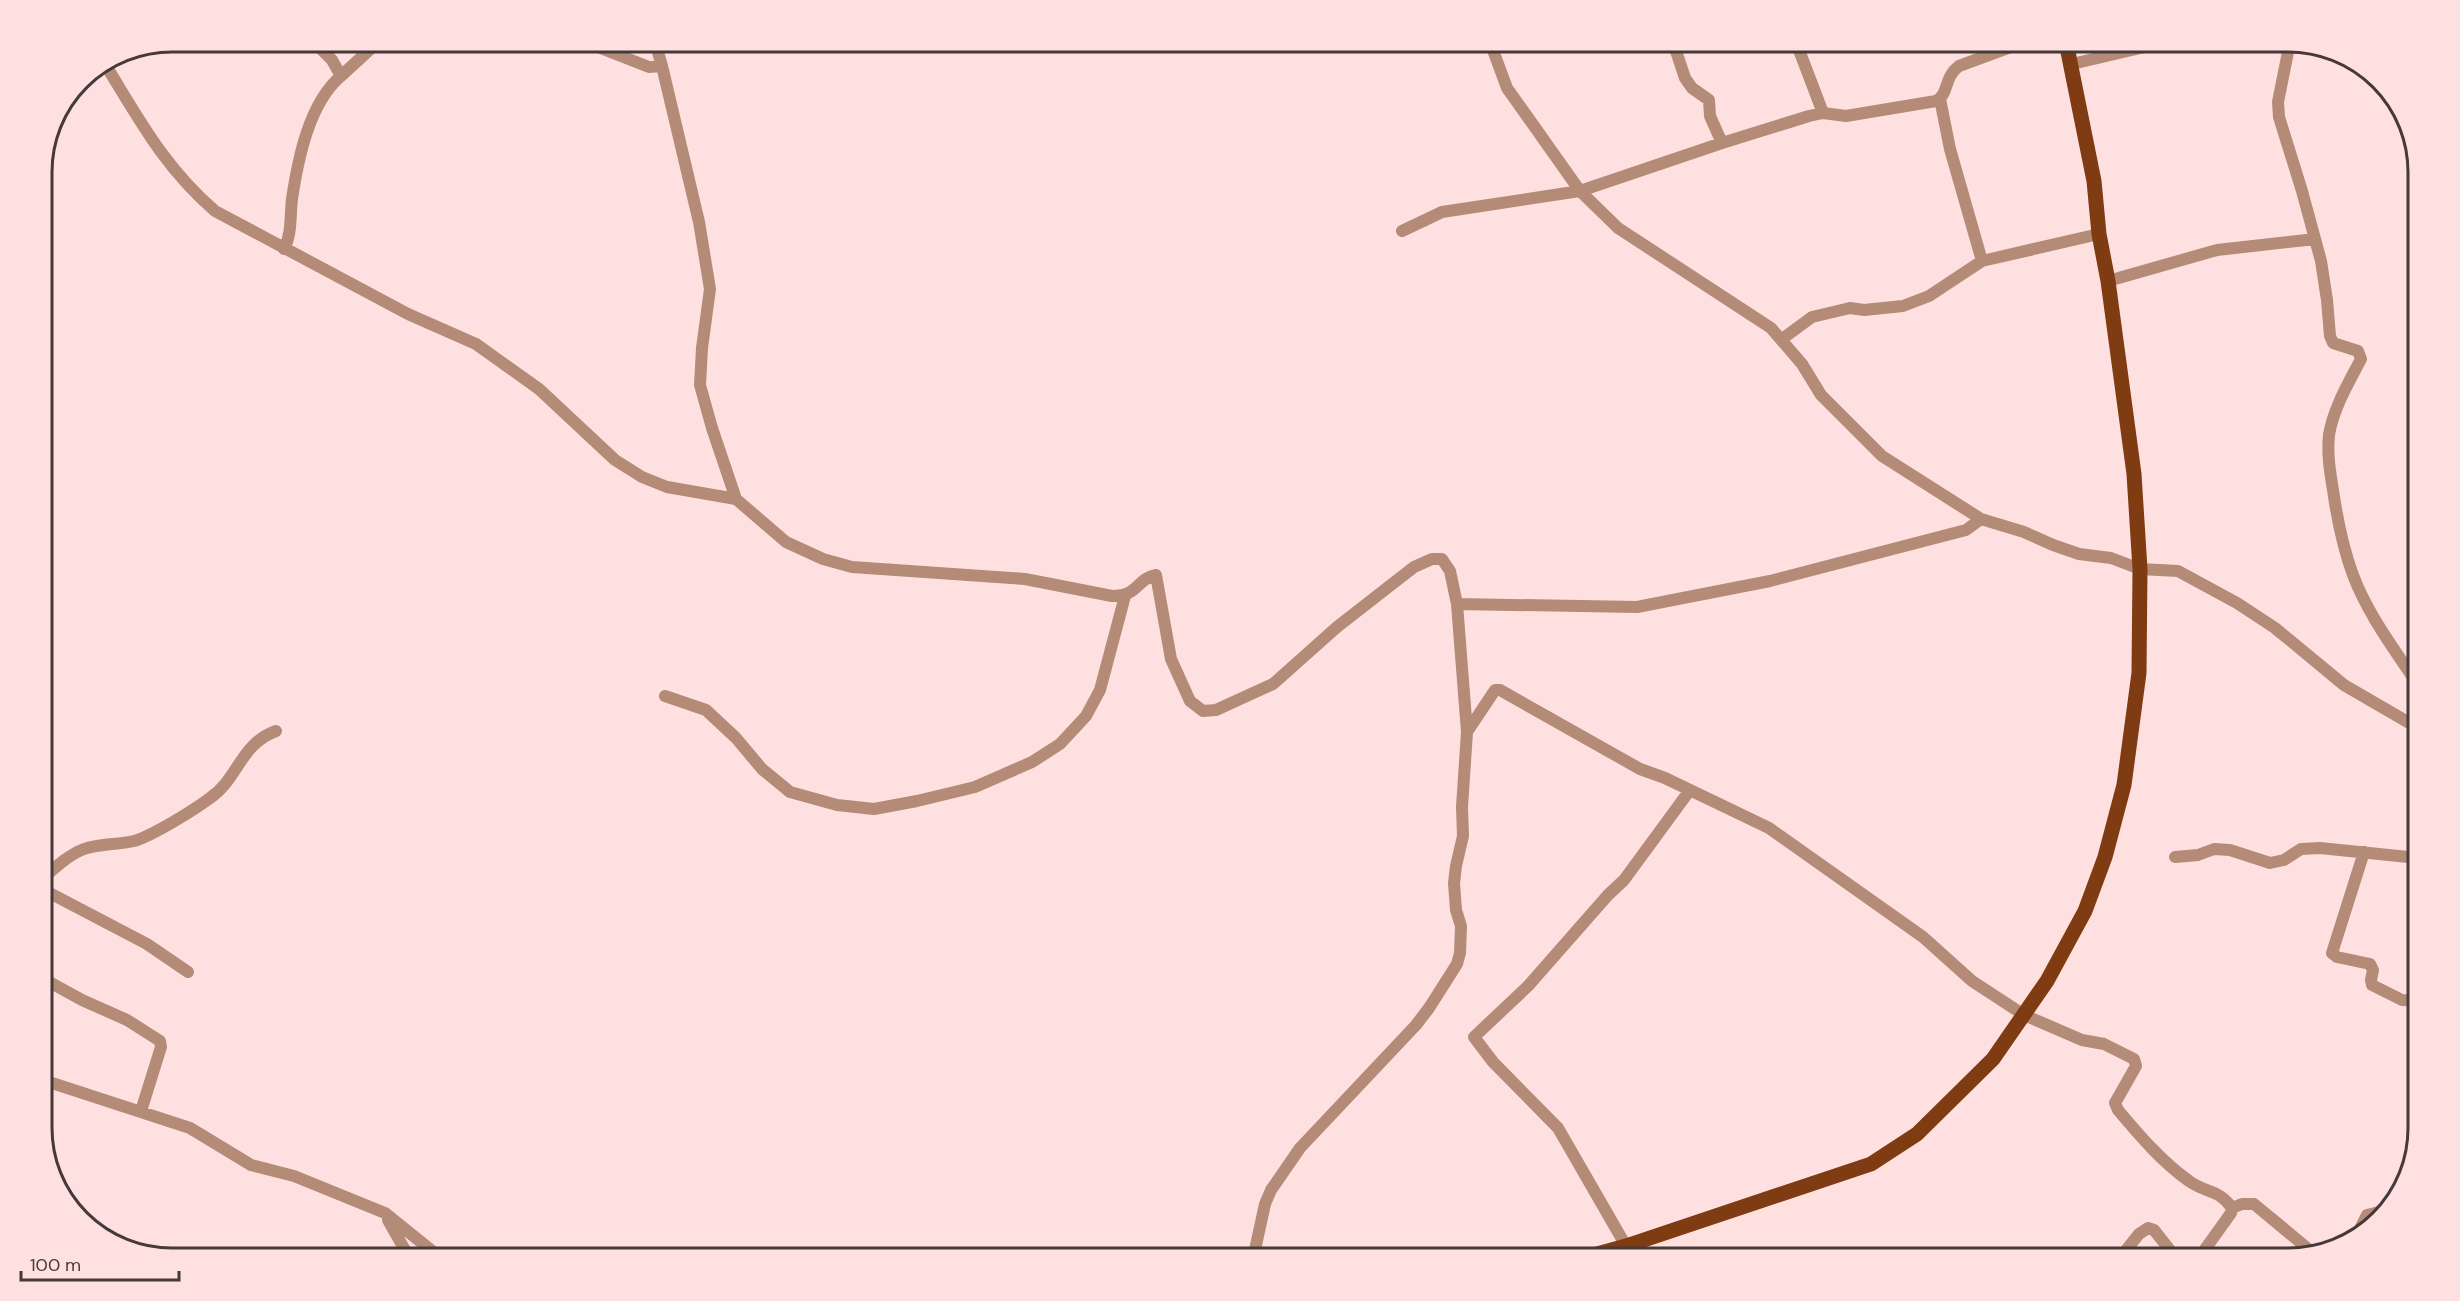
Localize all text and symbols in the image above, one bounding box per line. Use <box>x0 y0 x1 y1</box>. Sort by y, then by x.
scale bar <box>21 1244 178 1282</box>
text: 100 m <box>30 1253 81 1277</box>

